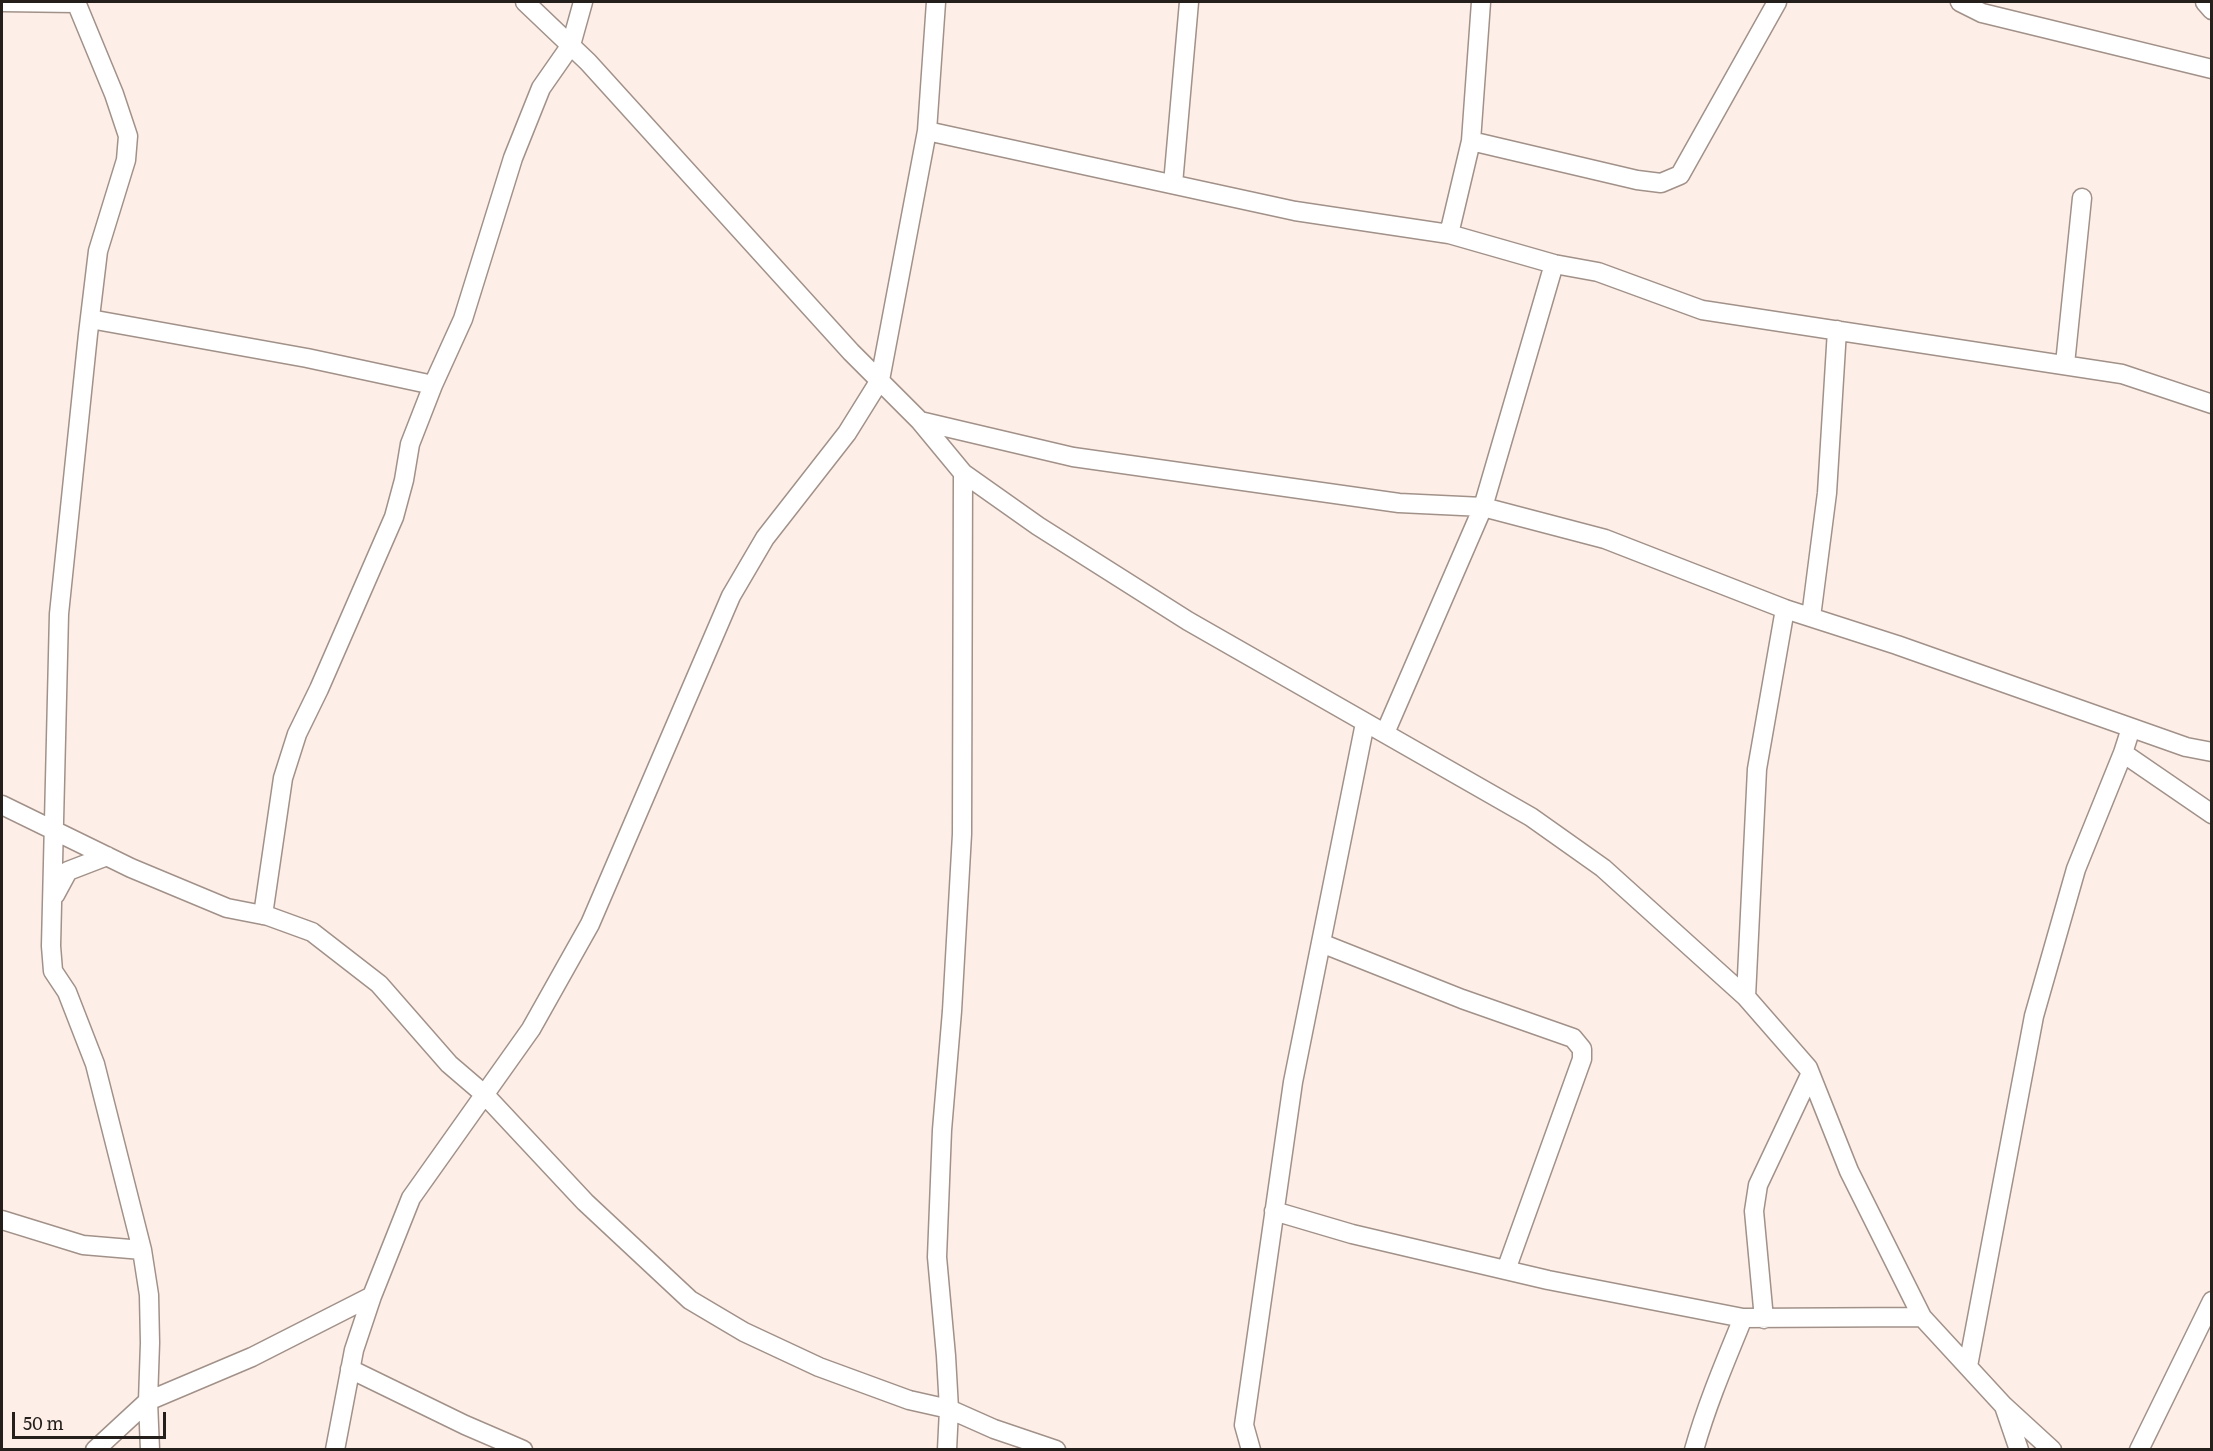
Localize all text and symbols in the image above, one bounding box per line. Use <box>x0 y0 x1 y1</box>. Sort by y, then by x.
scale bar <box>15 1400 170 1438</box>
text: 50 m <box>23 1409 64 1436</box>

